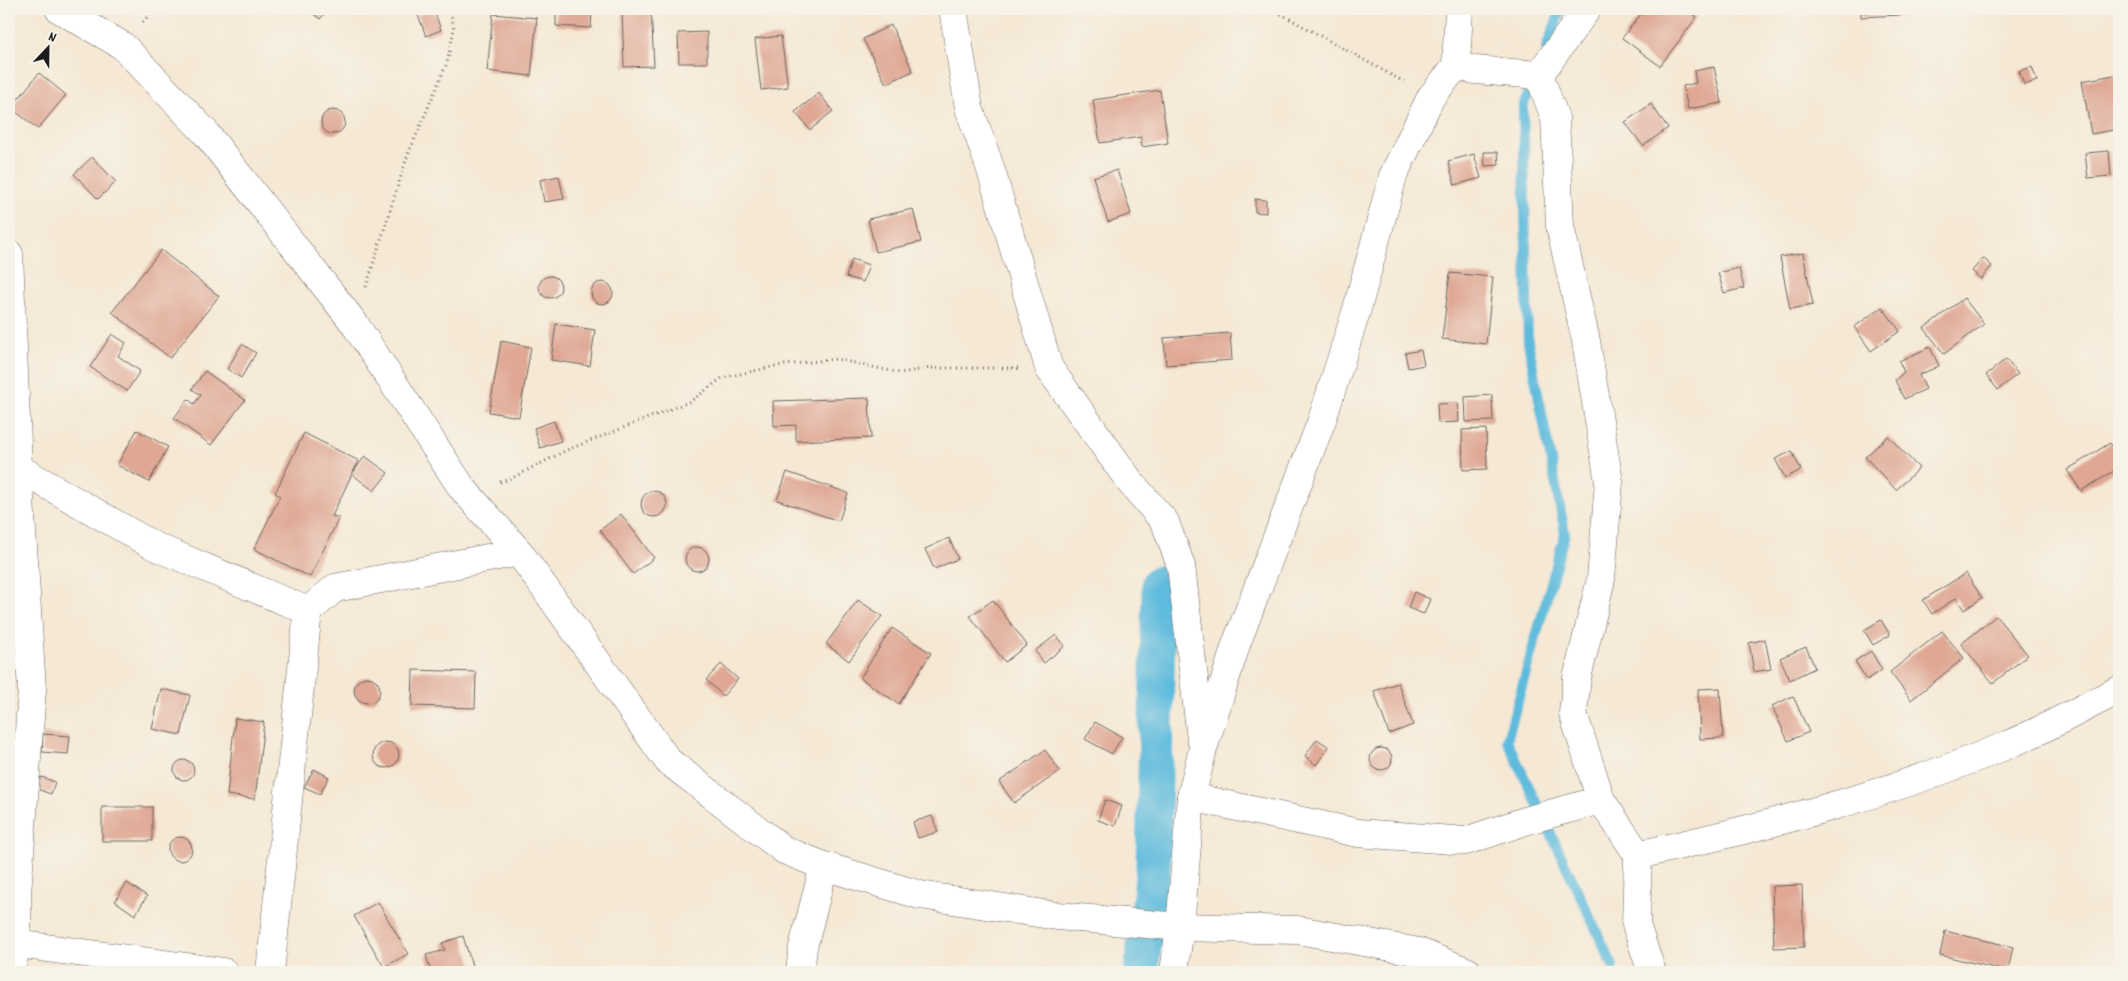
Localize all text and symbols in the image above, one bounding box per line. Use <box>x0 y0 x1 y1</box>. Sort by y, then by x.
north arrow <box>22 22 72 72</box>
text: N <box>45 27 59 48</box>

